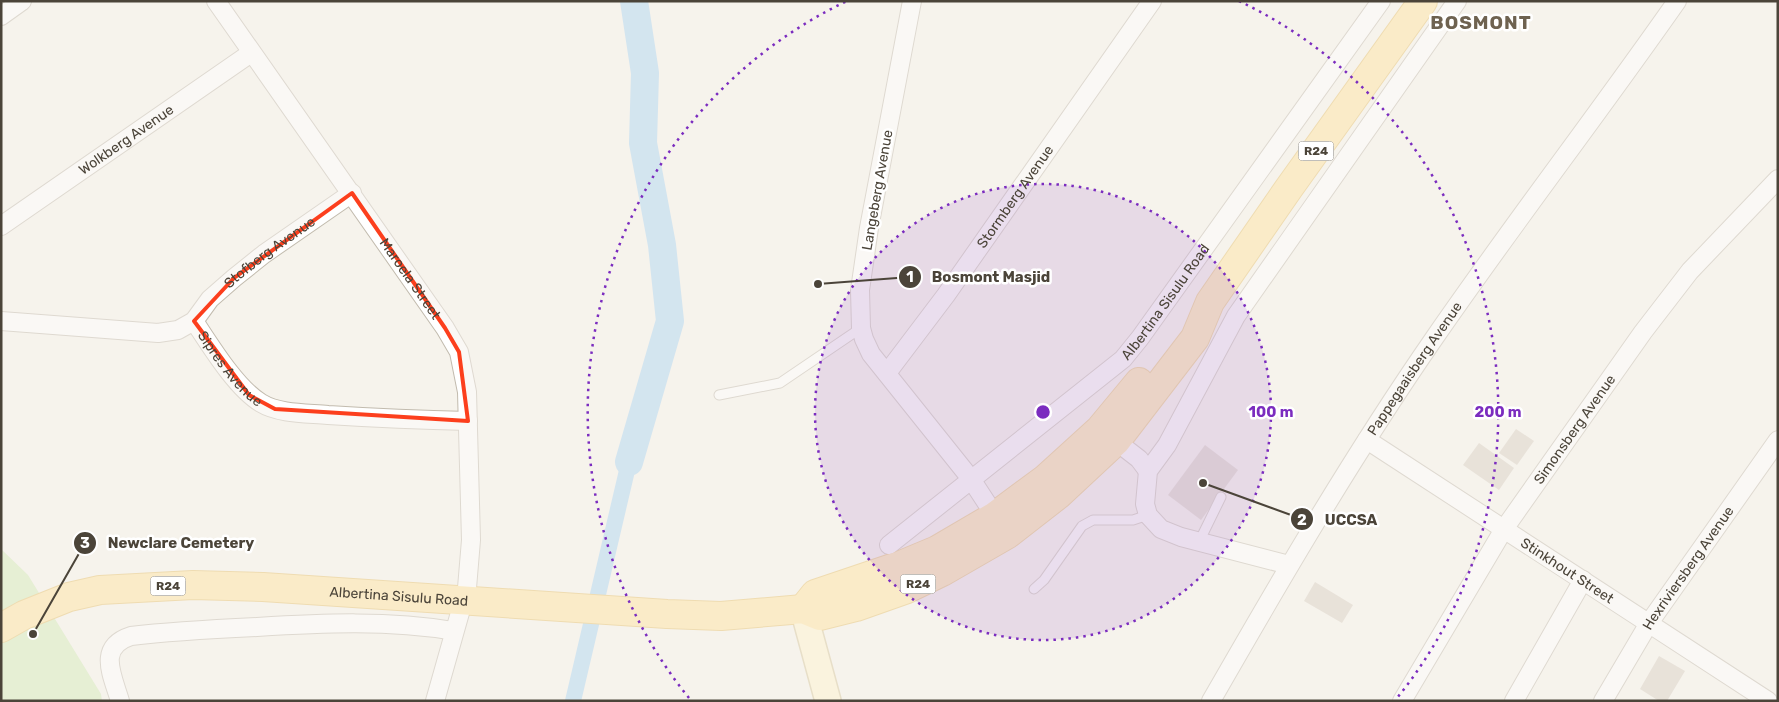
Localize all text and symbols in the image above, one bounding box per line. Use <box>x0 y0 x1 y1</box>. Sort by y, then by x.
district label: BOSMONT <box>1430 11 1532 34</box>
street label: Wolkberg Avenue <box>76 101 177 179</box>
street label: Langeberg Avenue <box>859 128 896 252</box>
street label: Stormberg Avenue <box>973 142 1057 252</box>
road number: R24 <box>1298 142 1334 160</box>
street label: Stofberg Avenue <box>221 213 319 292</box>
street label: Maroela Street <box>376 235 445 323</box>
street label: Albertina Sisulu Road <box>1118 241 1213 363</box>
callout: Bosmont Masjid <box>897 262 1061 292</box>
text: 1 <box>906 268 914 286</box>
text: Bosmont Masjid <box>932 268 1050 286</box>
street label: Pappegaaisberg Avenue <box>1364 299 1466 439</box>
street label: Sipres Avenue <box>194 328 266 411</box>
street label: Simonsberg Avenue <box>1530 371 1619 488</box>
centre of rings <box>1034 403 1052 421</box>
text: 100 m <box>1249 403 1293 421</box>
text: 200 m <box>1474 403 1522 421</box>
street label: Hexriviersberg Avenue <box>1639 503 1738 633</box>
callout: UCCSA <box>1290 504 1387 534</box>
text: 2 <box>1297 511 1307 529</box>
text: UCCSA <box>1325 511 1377 529</box>
callout: Newclare Cemetery <box>73 528 264 558</box>
text: 3 <box>80 534 90 552</box>
text: Newclare Cemetery <box>108 534 254 552</box>
street label: Stinkhout Street <box>1517 534 1617 608</box>
road number: R24 <box>900 574 936 594</box>
road number: R24 <box>150 576 186 596</box>
street label: Albertina Sisulu Road <box>329 583 469 610</box>

